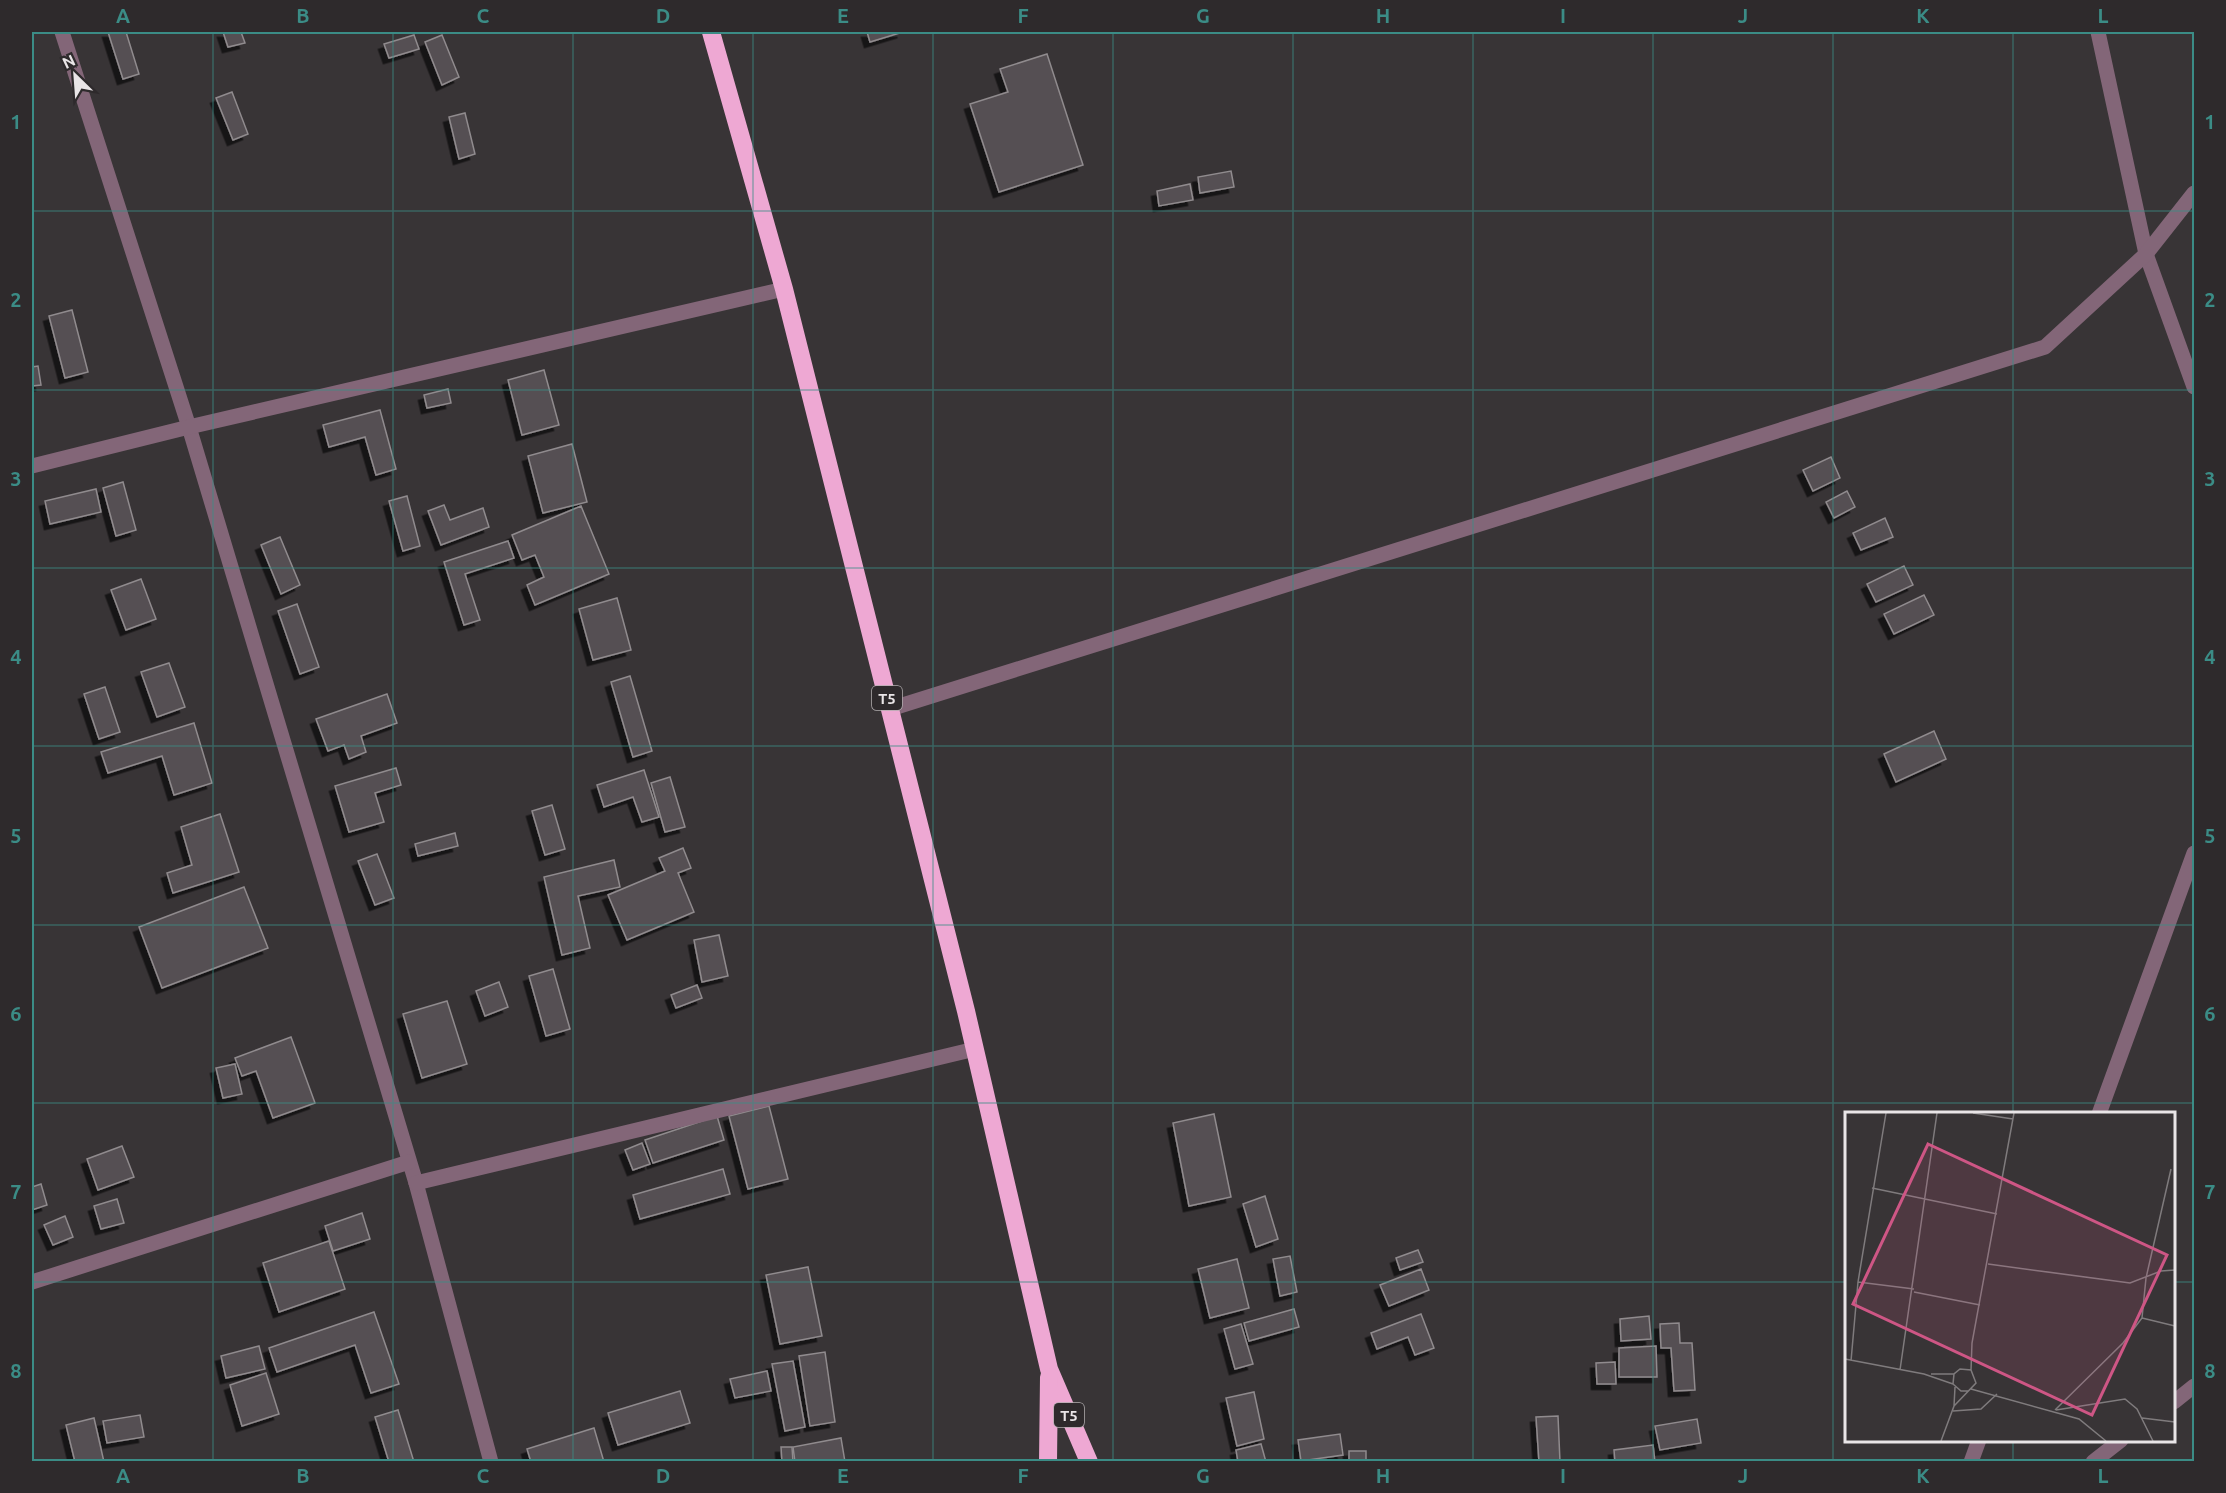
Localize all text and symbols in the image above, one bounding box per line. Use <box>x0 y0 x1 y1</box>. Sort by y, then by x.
text: A <box>116 4 130 27</box>
text: B <box>296 4 310 27</box>
text: C <box>477 4 490 27</box>
text: D <box>656 4 670 27</box>
text: E <box>837 4 849 27</box>
text: F <box>1017 4 1029 27</box>
text: G <box>1196 4 1210 27</box>
text: H <box>1376 4 1390 27</box>
text: I <box>1560 4 1566 27</box>
text: J <box>1738 4 1748 27</box>
text: K <box>1916 4 1930 27</box>
text: L <box>2098 4 2109 27</box>
north arrow <box>45 45 105 105</box>
text: N <box>59 51 78 72</box>
text: 1 <box>10 110 22 133</box>
text: 1 <box>2204 110 2216 133</box>
text: 2 <box>10 288 22 311</box>
text: 2 <box>2204 288 2216 311</box>
text: 3 <box>10 467 22 490</box>
text: 3 <box>2204 467 2216 490</box>
text: 4 <box>10 645 22 668</box>
text: 4 <box>2204 645 2216 668</box>
road number: T5 <box>872 686 902 710</box>
text: 5 <box>10 824 22 847</box>
text: 5 <box>2204 824 2216 847</box>
text: 6 <box>10 1002 22 1025</box>
text: 6 <box>2204 1002 2216 1025</box>
inset map <box>1845 1112 2175 1442</box>
text: 7 <box>10 1180 22 1203</box>
text: 7 <box>2204 1180 2216 1203</box>
text: 8 <box>10 1359 22 1382</box>
text: 8 <box>2204 1359 2216 1382</box>
road number: T5 <box>1054 1403 1084 1427</box>
text: A <box>116 1464 130 1487</box>
text: B <box>296 1464 310 1487</box>
text: C <box>477 1464 490 1487</box>
text: D <box>656 1464 670 1487</box>
text: E <box>837 1464 849 1487</box>
text: F <box>1017 1464 1029 1487</box>
text: G <box>1196 1464 1210 1487</box>
text: H <box>1376 1464 1390 1487</box>
text: I <box>1560 1464 1566 1487</box>
text: J <box>1738 1464 1748 1487</box>
text: K <box>1916 1464 1930 1487</box>
text: L <box>2098 1464 2109 1487</box>

